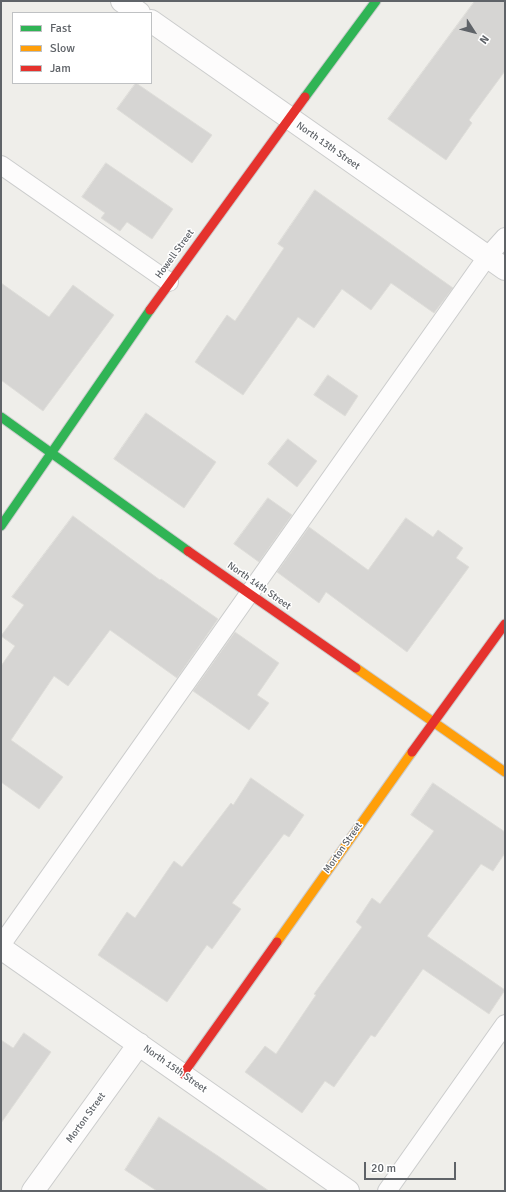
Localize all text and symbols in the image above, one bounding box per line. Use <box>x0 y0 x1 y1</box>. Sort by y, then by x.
legend <box>12 12 152 84</box>
north arrow <box>454 12 494 52</box>
text: Fast <box>50 21 71 36</box>
text: N <box>477 32 492 46</box>
text: Slow <box>50 41 75 56</box>
text: Jam <box>50 61 71 76</box>
street label: North 13th Street <box>294 120 362 172</box>
street label: Howell Street <box>153 227 197 281</box>
street label: North 14th Street <box>225 560 293 612</box>
street label: Morton Street <box>321 820 365 876</box>
street label: North 15th Street <box>141 1043 209 1095</box>
street label: Morton Street <box>64 1090 108 1146</box>
scale bar <box>366 1154 458 1180</box>
text: 20 m <box>371 1161 396 1176</box>

